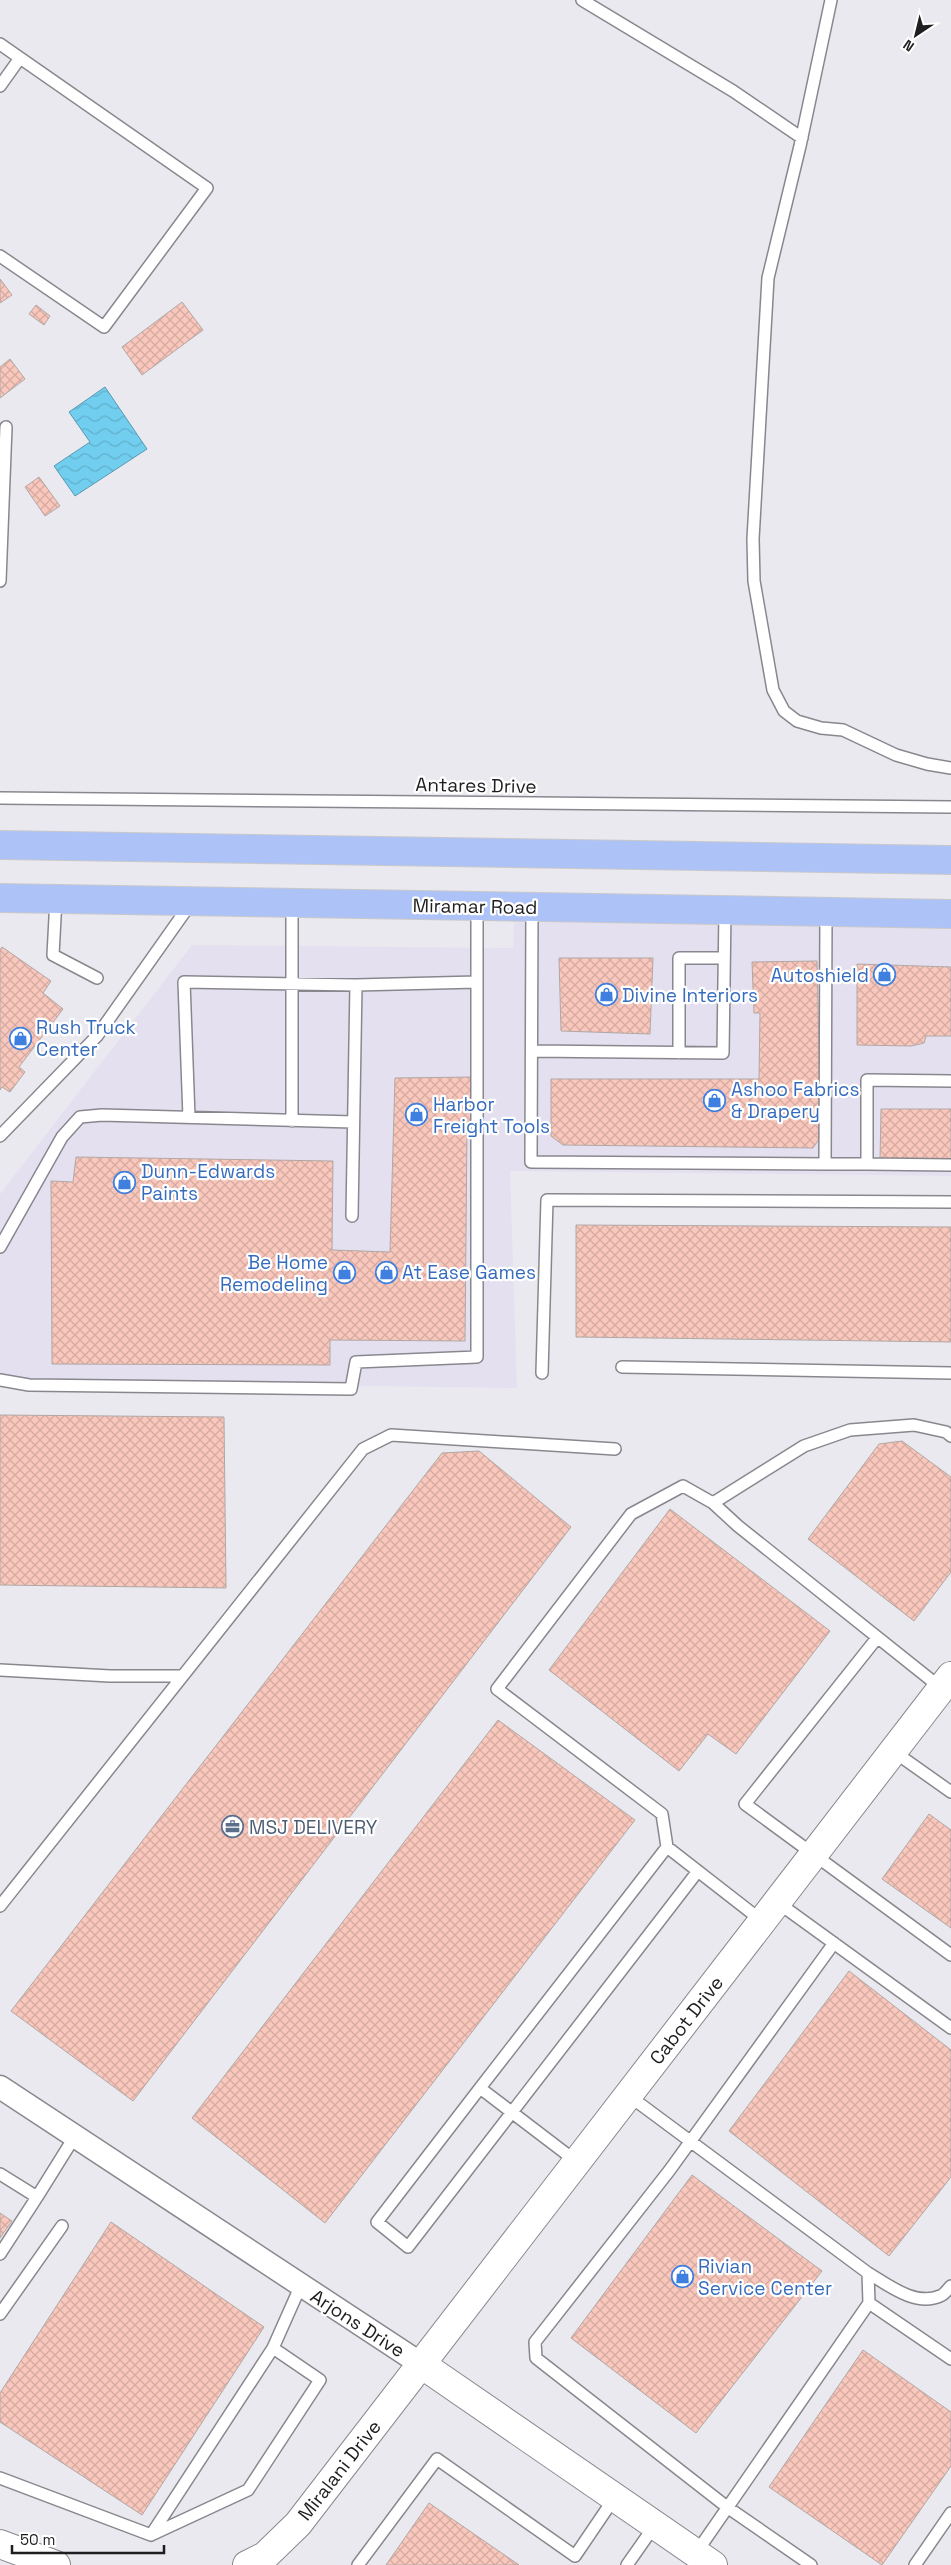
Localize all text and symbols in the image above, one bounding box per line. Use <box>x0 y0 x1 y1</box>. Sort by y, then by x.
north arrow <box>891 10 941 60</box>
text: N <box>900 36 918 56</box>
street label: Antares Drive <box>415 772 537 799</box>
street label: Miramar Road <box>412 893 538 920</box>
place label: Autoshield <box>771 963 869 988</box>
shop icon: Autoshield <box>873 963 897 987</box>
shop icon: Divine Interiors <box>594 983 618 1007</box>
place label: Divine Interiors <box>622 983 758 1008</box>
place label: Rush Truck Center <box>36 1015 136 1062</box>
shop icon: Rush Truck Center <box>8 1026 32 1050</box>
place label: Ashoo Fabrics & Drapery <box>731 1077 859 1124</box>
shop icon: Ashoo Fabrics & Drapery <box>703 1088 727 1112</box>
place label: Harbor Freight Tools <box>433 1092 550 1139</box>
shop icon: Harbor Freight Tools <box>405 1103 429 1127</box>
place label: Dunn-Edwards Paints <box>141 1159 275 1206</box>
shop icon: Dunn-Edwards Paints <box>113 1170 137 1194</box>
place label: Be Home Remodeling <box>220 1250 328 1297</box>
shop icon: At Ease Games <box>374 1260 398 1284</box>
place label: At Ease Games <box>402 1260 536 1285</box>
shop icon: Be Home Remodeling <box>332 1261 356 1285</box>
office icon: MSJ DELIVERY <box>221 1815 245 1839</box>
place label: MSJ DELIVERY <box>249 1815 378 1840</box>
street label: Cabot Drive <box>644 1971 729 2070</box>
place label: Rivian Service Center <box>698 2254 832 2301</box>
shop icon: Rivian Service Center <box>670 2265 694 2289</box>
street label: Arjons Drive <box>306 2284 410 2363</box>
street label: Miralani Drive <box>292 2415 387 2526</box>
scale bar <box>12 2522 165 2554</box>
text: 50 m <box>20 2530 55 2549</box>

